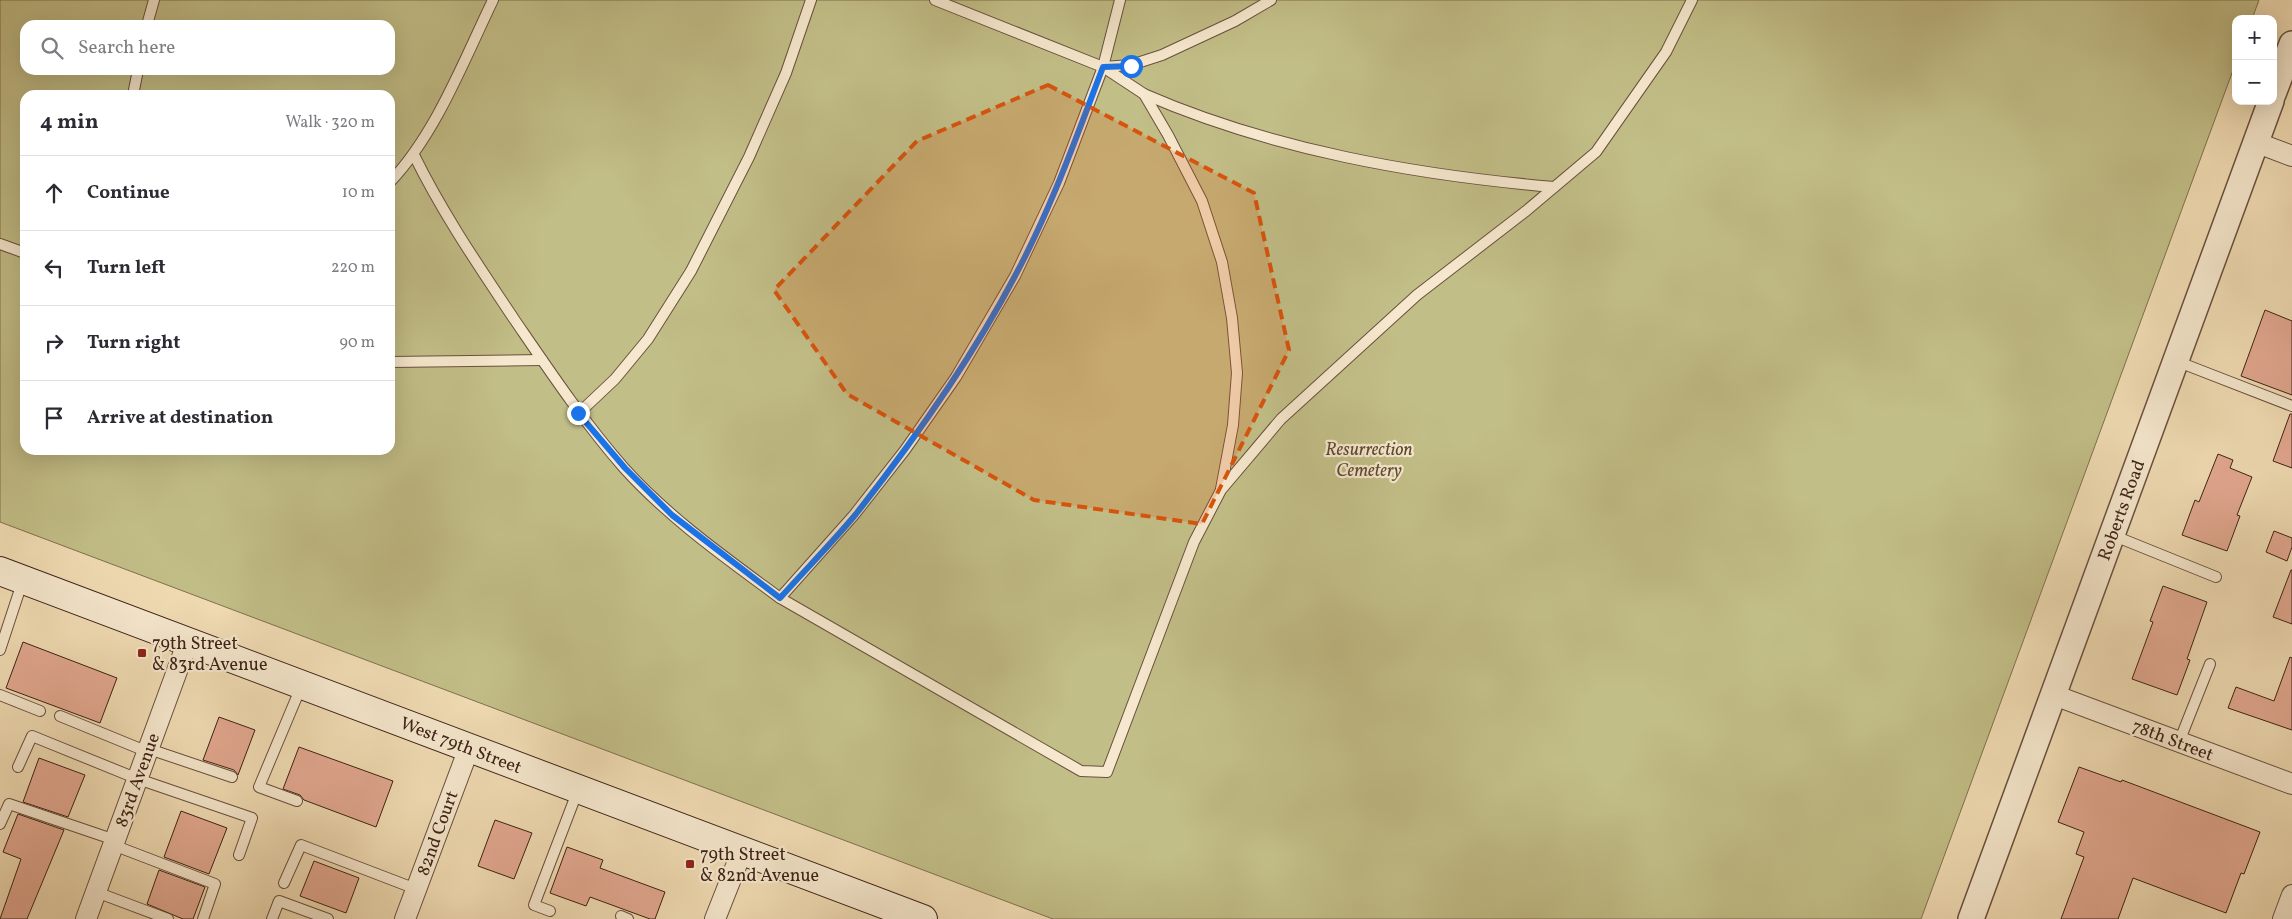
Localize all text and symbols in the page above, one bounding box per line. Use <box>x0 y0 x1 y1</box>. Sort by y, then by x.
map controls <box>2232 15 2277 105</box>
button: + <box>2232 15 2277 60</box>
search box <box>20 20 395 75</box>
icon: search <box>38 34 66 62</box>
text: Search here <box>78 35 175 61</box>
route start <box>1120 55 1143 78</box>
button: − <box>2232 60 2277 105</box>
text: 4 min <box>40 108 99 137</box>
text: Walk · 320 m <box>285 112 375 134</box>
icon: ahead <box>40 179 68 207</box>
text: Continue <box>87 180 170 206</box>
text: 10 m <box>342 182 375 204</box>
icon: left <box>40 254 68 282</box>
text: Turn left <box>87 255 166 281</box>
text: 220 m <box>331 257 375 279</box>
icon: right <box>40 329 68 357</box>
text: Turn right <box>87 330 180 356</box>
text: 90 m <box>339 332 375 354</box>
route end <box>567 402 590 425</box>
icon: arrive <box>40 404 68 432</box>
text: Arrive at destination <box>87 405 273 431</box>
park label: Resurrection Cemetery <box>1325 438 1413 484</box>
street label: Roberts Road <box>2093 457 2152 564</box>
place label: 79th Street & 83rd Avenue <box>152 632 268 678</box>
marker: 79th Street & 83rd Avenue <box>136 647 148 659</box>
street label: West 79th Street <box>396 712 525 781</box>
street label: 78th Street <box>2128 714 2217 768</box>
street label: 83rd Avenue <box>110 730 167 831</box>
street label: 82nd Court <box>412 788 465 879</box>
place label: 79th Street & 82nd Avenue <box>700 843 819 889</box>
marker: 79th Street & 82nd Avenue <box>684 858 696 870</box>

